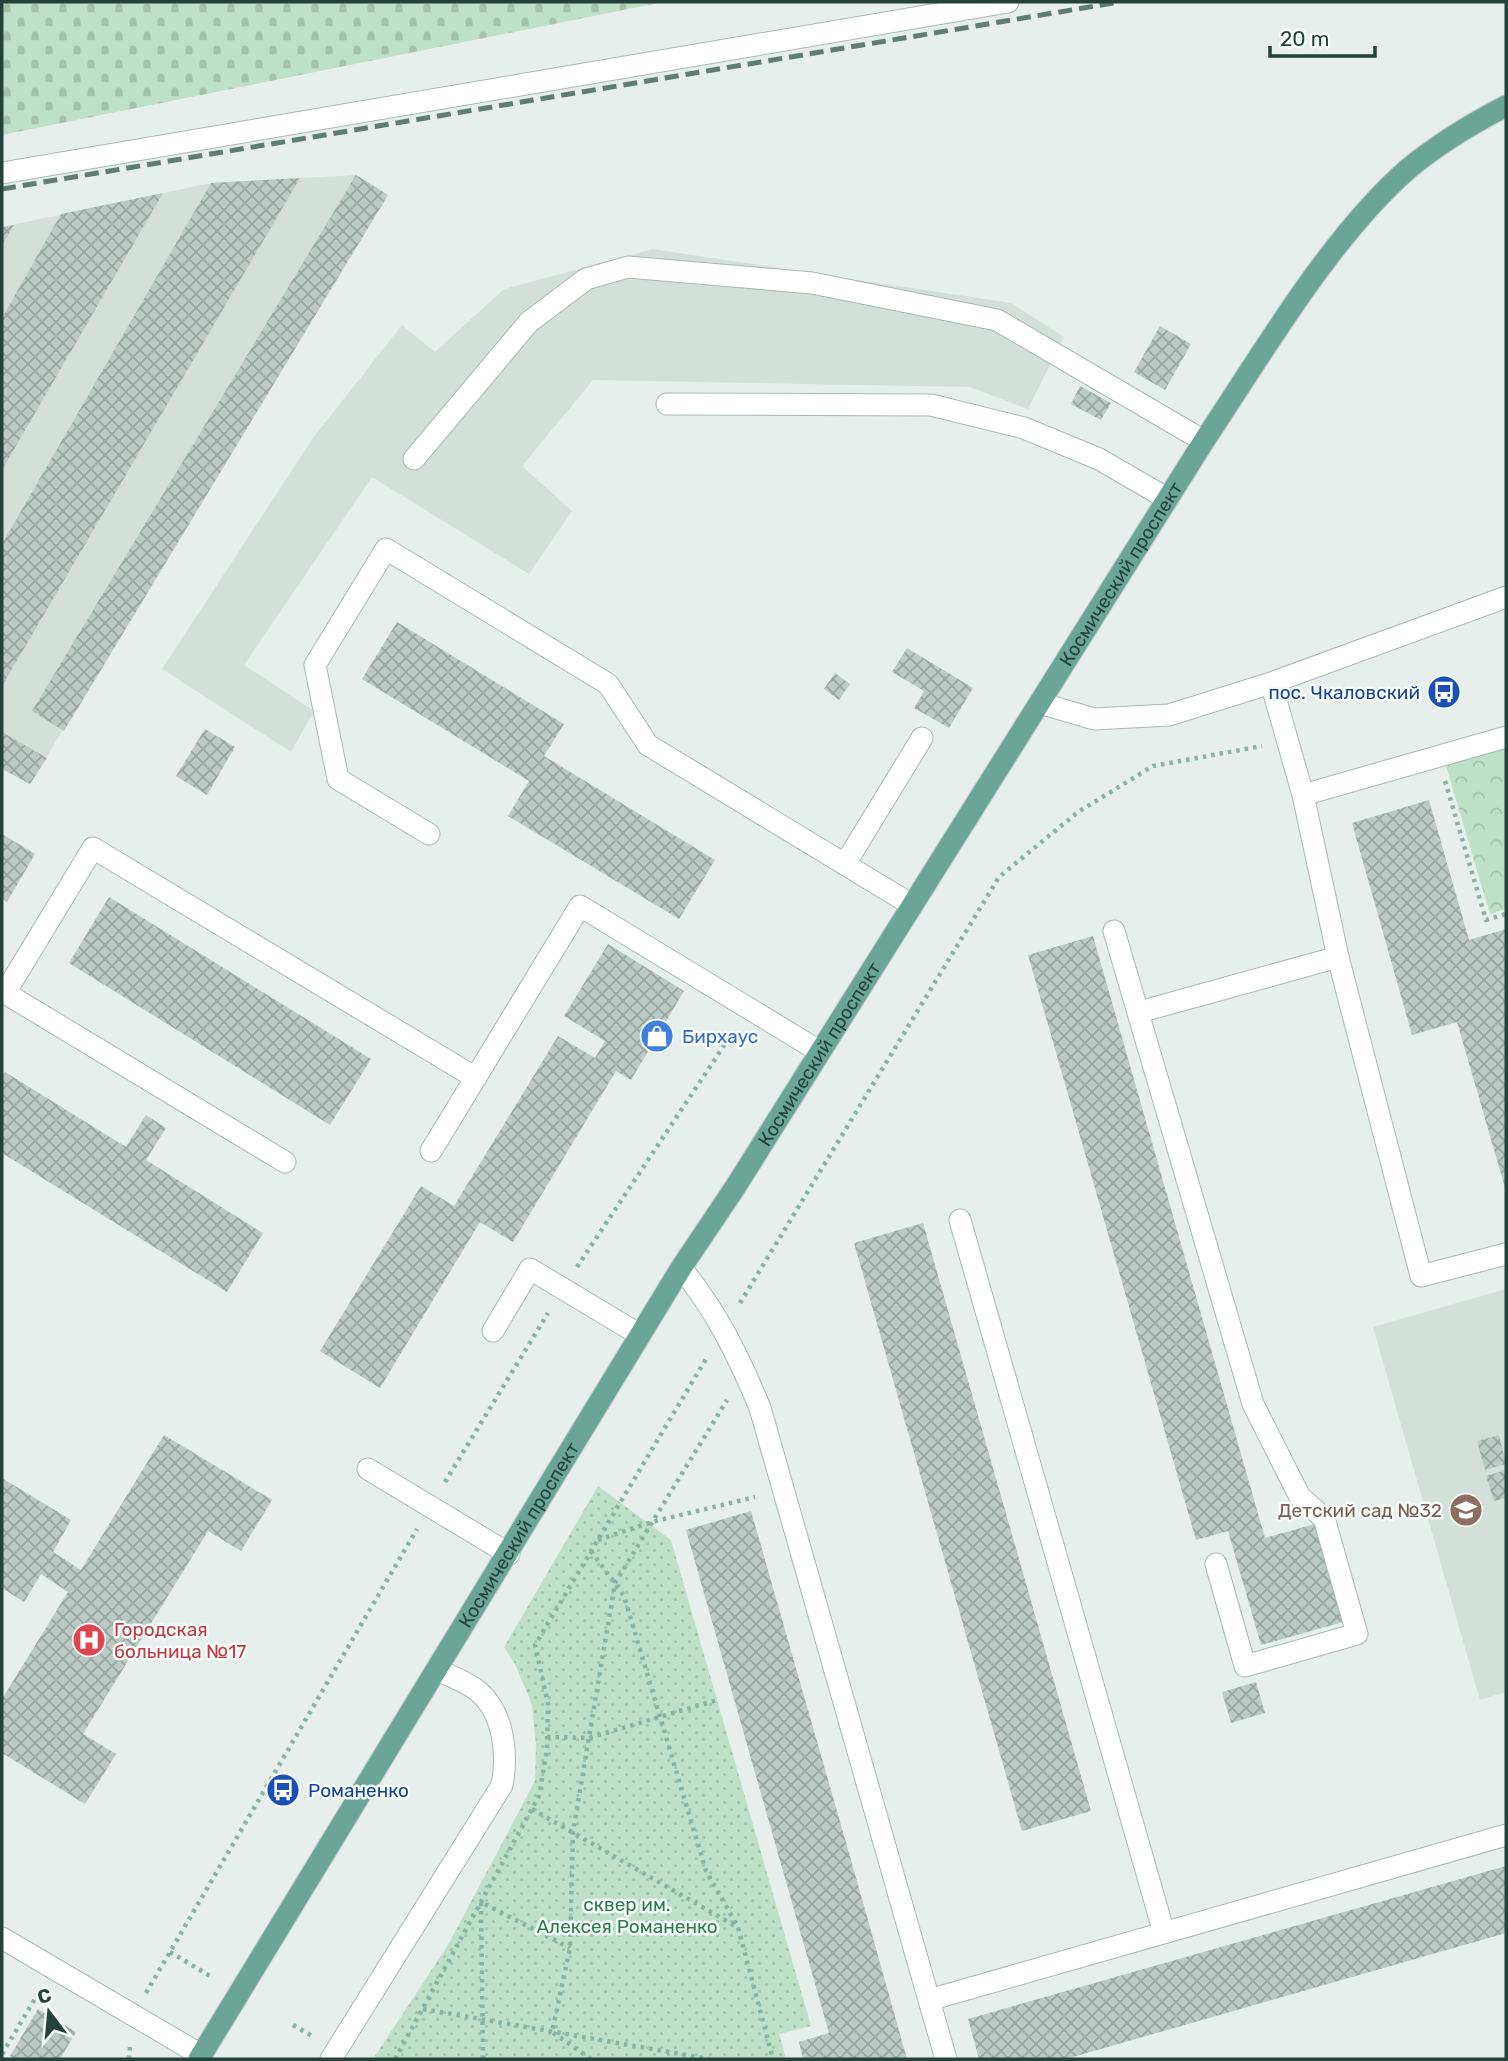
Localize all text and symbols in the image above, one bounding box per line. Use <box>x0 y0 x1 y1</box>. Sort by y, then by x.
scale bar <box>1270 14 1375 58</box>
text: 20 m <box>1280 26 1329 51</box>
street label: Космический проспект <box>1055 478 1188 670</box>
bus stop icon: пос. Чкаловский <box>1425 673 1463 711</box>
place label: пос. Чкаловский <box>1268 681 1420 704</box>
street label: Космический проспект <box>753 958 886 1150</box>
shop icon: Бирхаус <box>638 1017 676 1055</box>
place label: Бирхаус <box>682 1025 758 1048</box>
street label: Космический проспект <box>454 1438 584 1632</box>
school or university icon: Детский сад №32 <box>1447 1491 1485 1529</box>
place label: Детский сад №32 <box>1278 1499 1442 1522</box>
place label: Городская больница №17 <box>114 1618 246 1663</box>
hospital icon: Городская больница №17 <box>70 1621 108 1659</box>
bus stop icon: Романенко <box>264 1771 302 1809</box>
place label: Романенко <box>308 1779 409 1802</box>
park label: сквер им. Алексея Романенко <box>536 1893 718 1938</box>
north arrow <box>14 1977 84 2047</box>
text: С <box>35 1983 54 2009</box>

